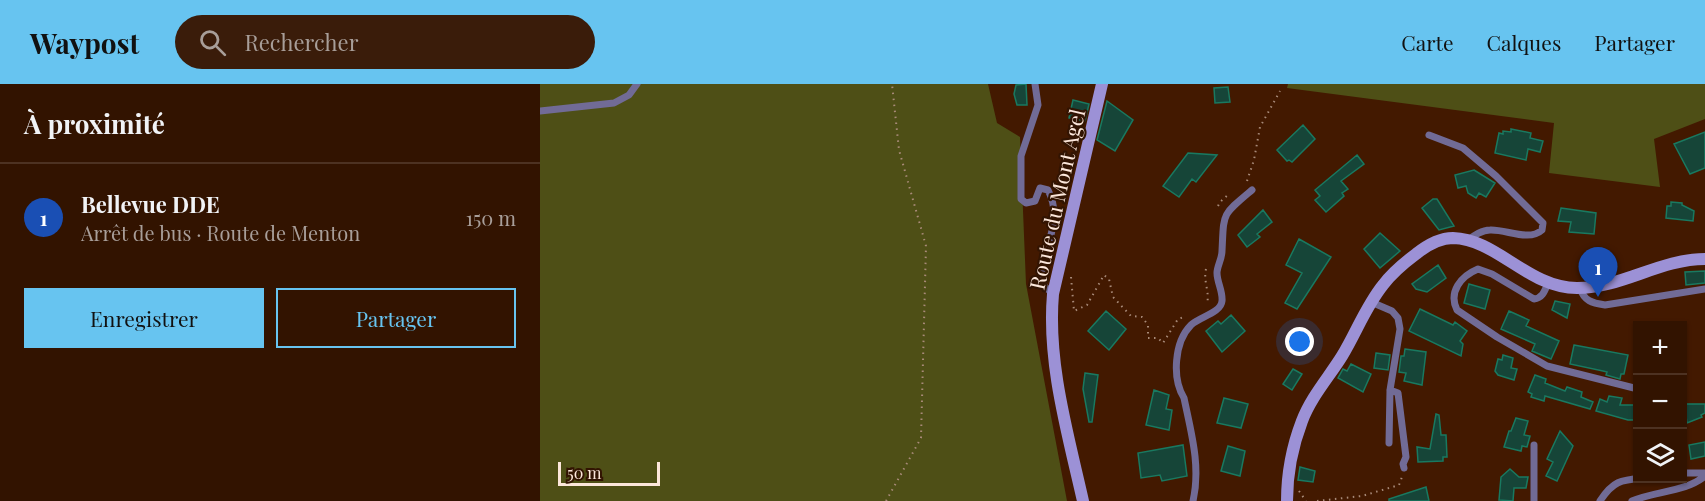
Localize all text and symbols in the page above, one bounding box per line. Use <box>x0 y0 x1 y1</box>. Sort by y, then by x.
search box <box>175 15 595 69</box>
text: Waypost <box>30 24 139 61</box>
icon: search <box>196 26 229 59</box>
text: Rechercher <box>244 27 358 57</box>
text: Carte <box>1401 28 1454 56</box>
text: Calques <box>1487 28 1561 56</box>
text: Partager <box>1594 28 1675 56</box>
text: À proximité <box>24 106 165 141</box>
street label: Route du Mont Agel <box>1022 106 1090 292</box>
text: Bellevue DDE <box>81 189 220 219</box>
text: 1 <box>40 204 47 231</box>
text: 150 m <box>466 204 516 231</box>
text: Arrêt de bus · Route de Menton <box>81 219 360 246</box>
pin: 1 <box>1578 248 1618 297</box>
button: Enregistrer <box>24 288 264 348</box>
button: Partager <box>276 288 516 348</box>
map controls <box>1633 321 1687 483</box>
button: + <box>1633 321 1687 375</box>
your location <box>1285 327 1314 356</box>
button: − <box>1633 375 1687 429</box>
button: layers <box>1633 429 1687 483</box>
scale bar <box>558 459 660 486</box>
text: 50 m <box>567 462 601 483</box>

